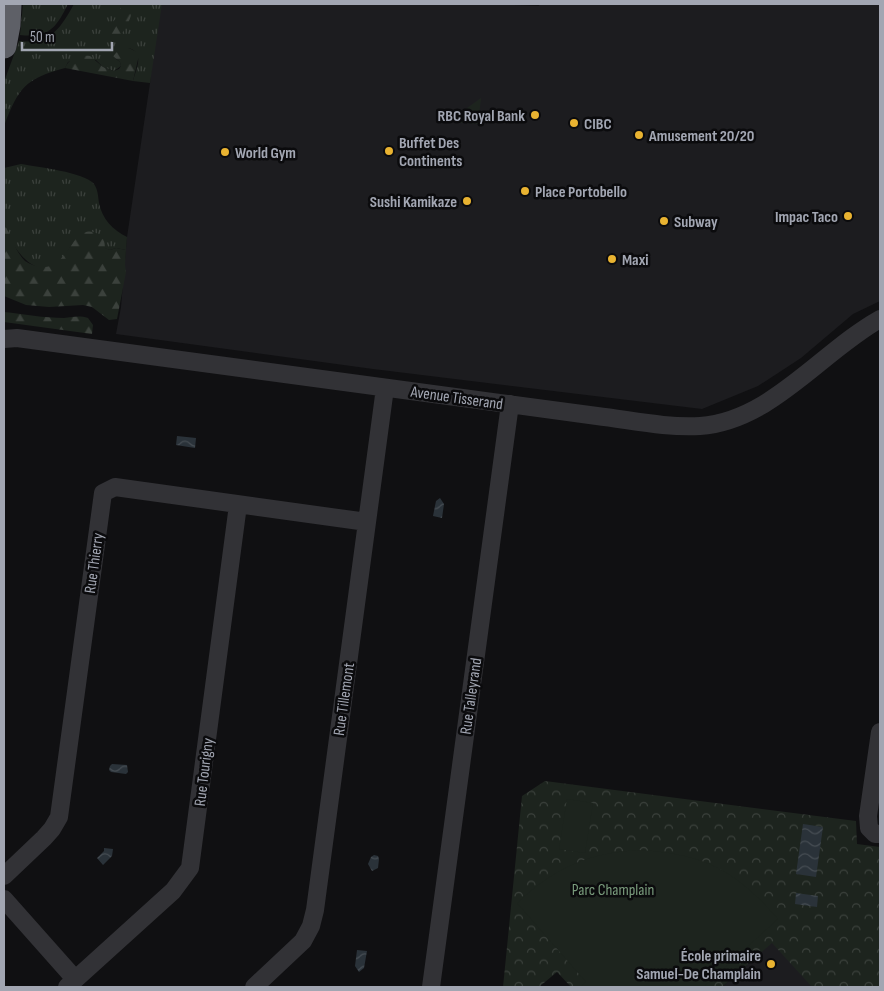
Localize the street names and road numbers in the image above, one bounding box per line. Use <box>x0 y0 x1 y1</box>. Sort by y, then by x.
street label: Avenue Tisserand <box>408 382 504 414</box>
street label: Rue Thierry <box>81 532 108 595</box>
street label: Rue Talleyrand <box>457 657 486 736</box>
street label: Rue Tillemont <box>330 661 359 737</box>
street label: Rue Tourigny <box>191 737 218 807</box>

